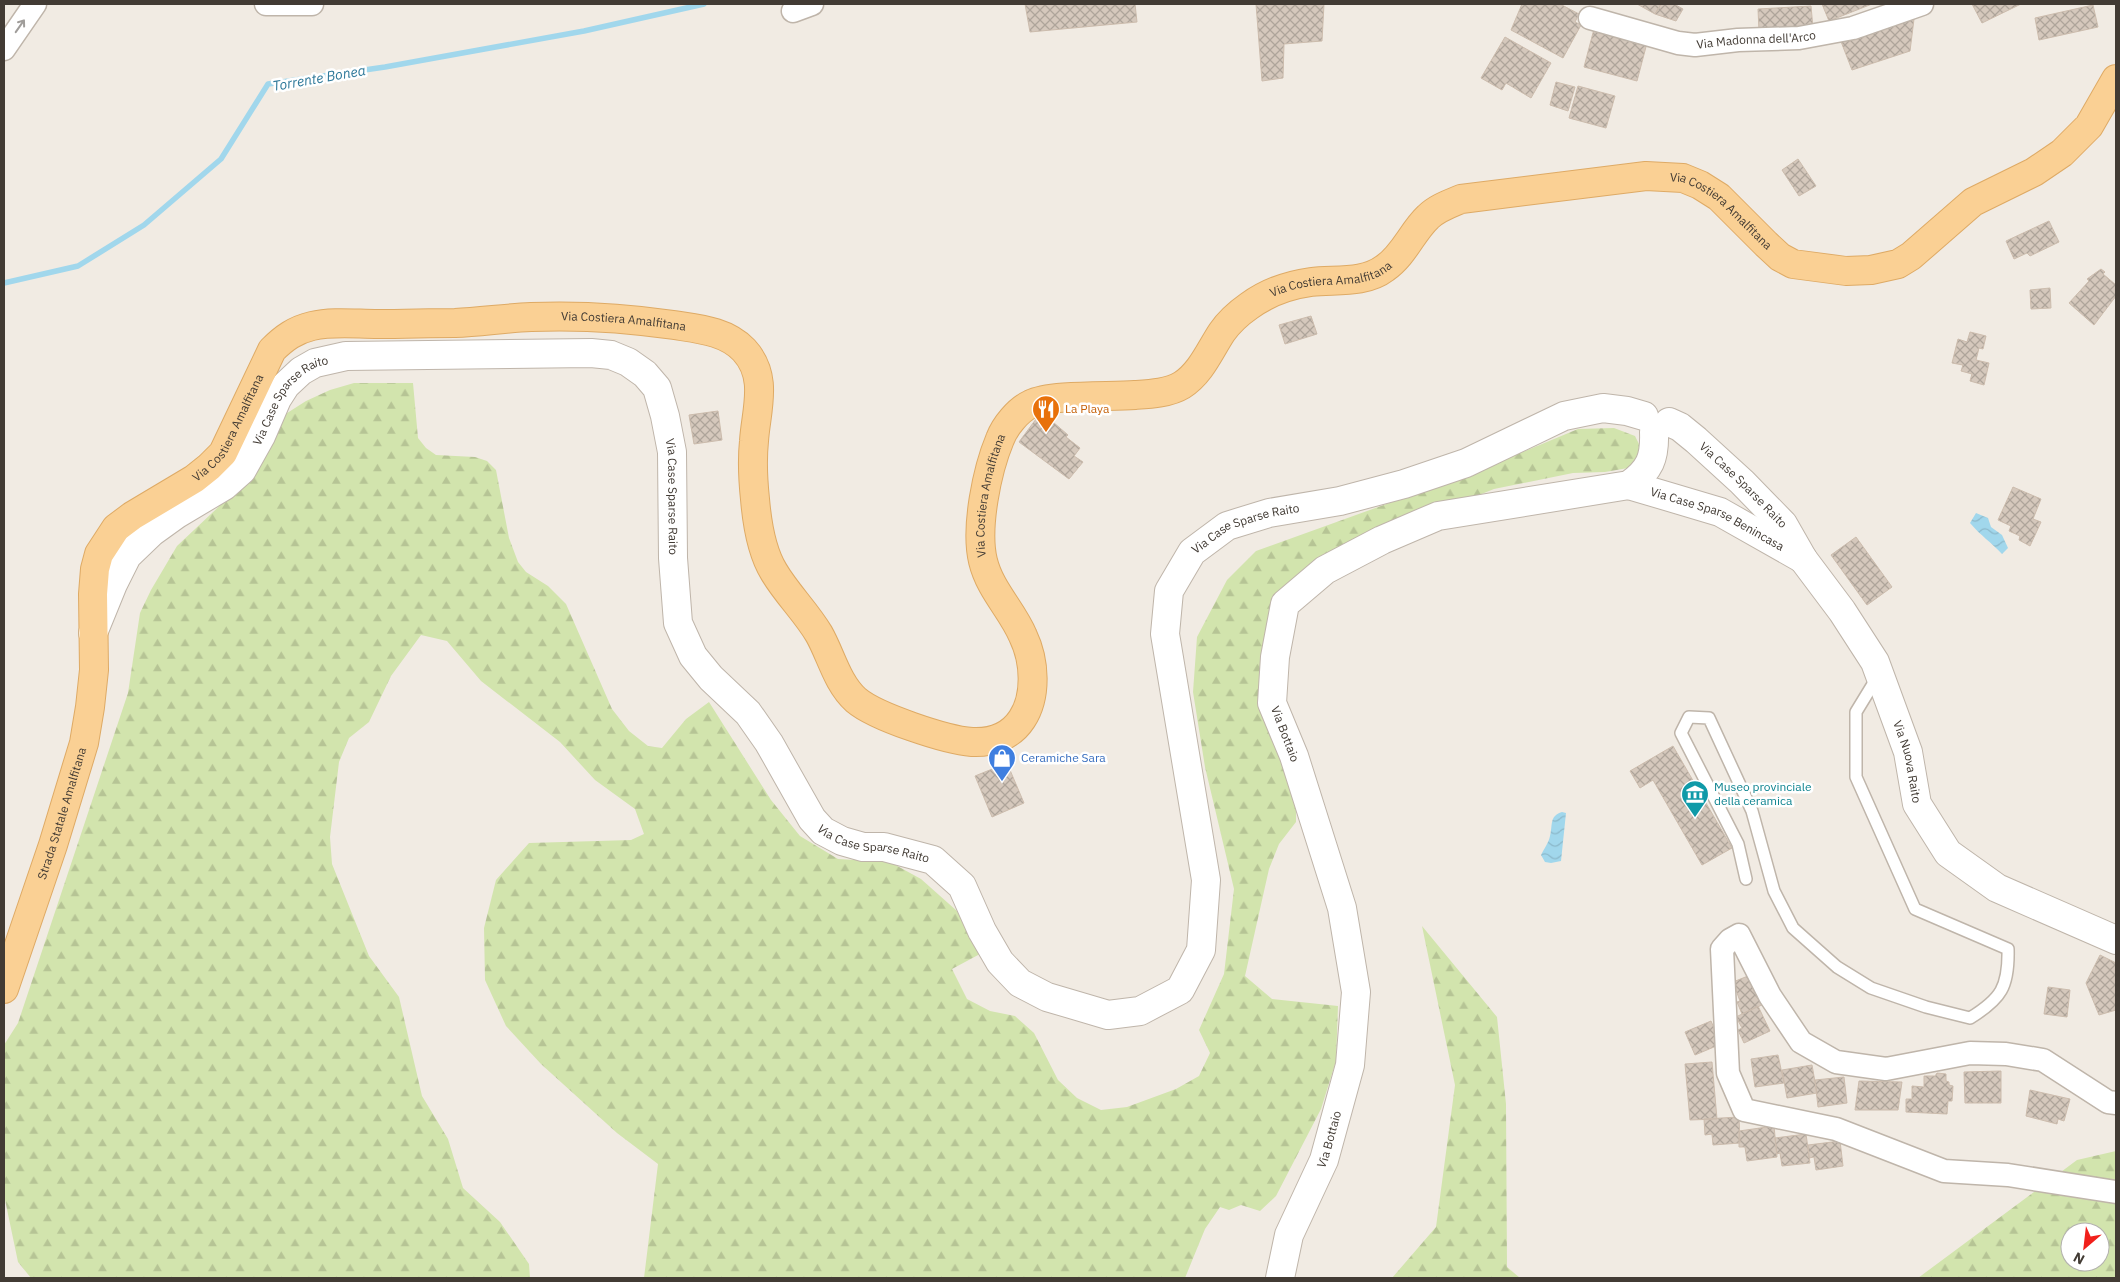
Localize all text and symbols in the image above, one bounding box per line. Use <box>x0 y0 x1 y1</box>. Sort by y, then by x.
one-way arrow <box>15 20 25 34</box>
street label: Via Madonna dell'Arco <box>1696 27 1817 52</box>
water label: Torrente Bonea <box>271 61 367 95</box>
street label: Via Costiera Amalfitana <box>1670 169 1776 253</box>
street label: Via Costiera Amalfitana <box>1267 257 1395 300</box>
street label: Via Costiera Amalfitana <box>561 308 688 334</box>
street label: Via Case Sparse Raito <box>249 352 330 448</box>
street label: Via Costiera Amalfitana <box>189 371 267 485</box>
restaurant icon: La Playa <box>1031 394 1061 433</box>
place label: La Playa <box>1065 401 1110 416</box>
street label: Via Costiera Amalfitana <box>972 431 1009 558</box>
street label: Via Case Sparse Raito <box>663 437 681 555</box>
street label: Via Case Sparse Raito <box>1696 439 1791 531</box>
street label: Via Case Sparse Benincasa <box>1649 484 1787 554</box>
street label: Via Case Sparse Raito <box>1188 500 1301 557</box>
street label: Via Bottaio <box>1268 704 1303 764</box>
street label: Via Nuova Raito <box>1890 718 1925 804</box>
shop icon: Ceramiche Sara <box>987 743 1017 782</box>
street label: Strada Statale Amalfitana <box>34 745 89 881</box>
place label: Ceramiche Sara <box>1021 750 1106 765</box>
museum icon: Museo provinciale della ceramica <box>1680 779 1710 818</box>
place label: Museo provinciale della ceramica <box>1714 779 1812 808</box>
street label: Via Case Sparse Raito <box>814 821 931 866</box>
street label: Via Bottaio <box>1313 1109 1344 1170</box>
north arrow <box>2060 1222 2110 1272</box>
text: N <box>2070 1248 2088 1269</box>

